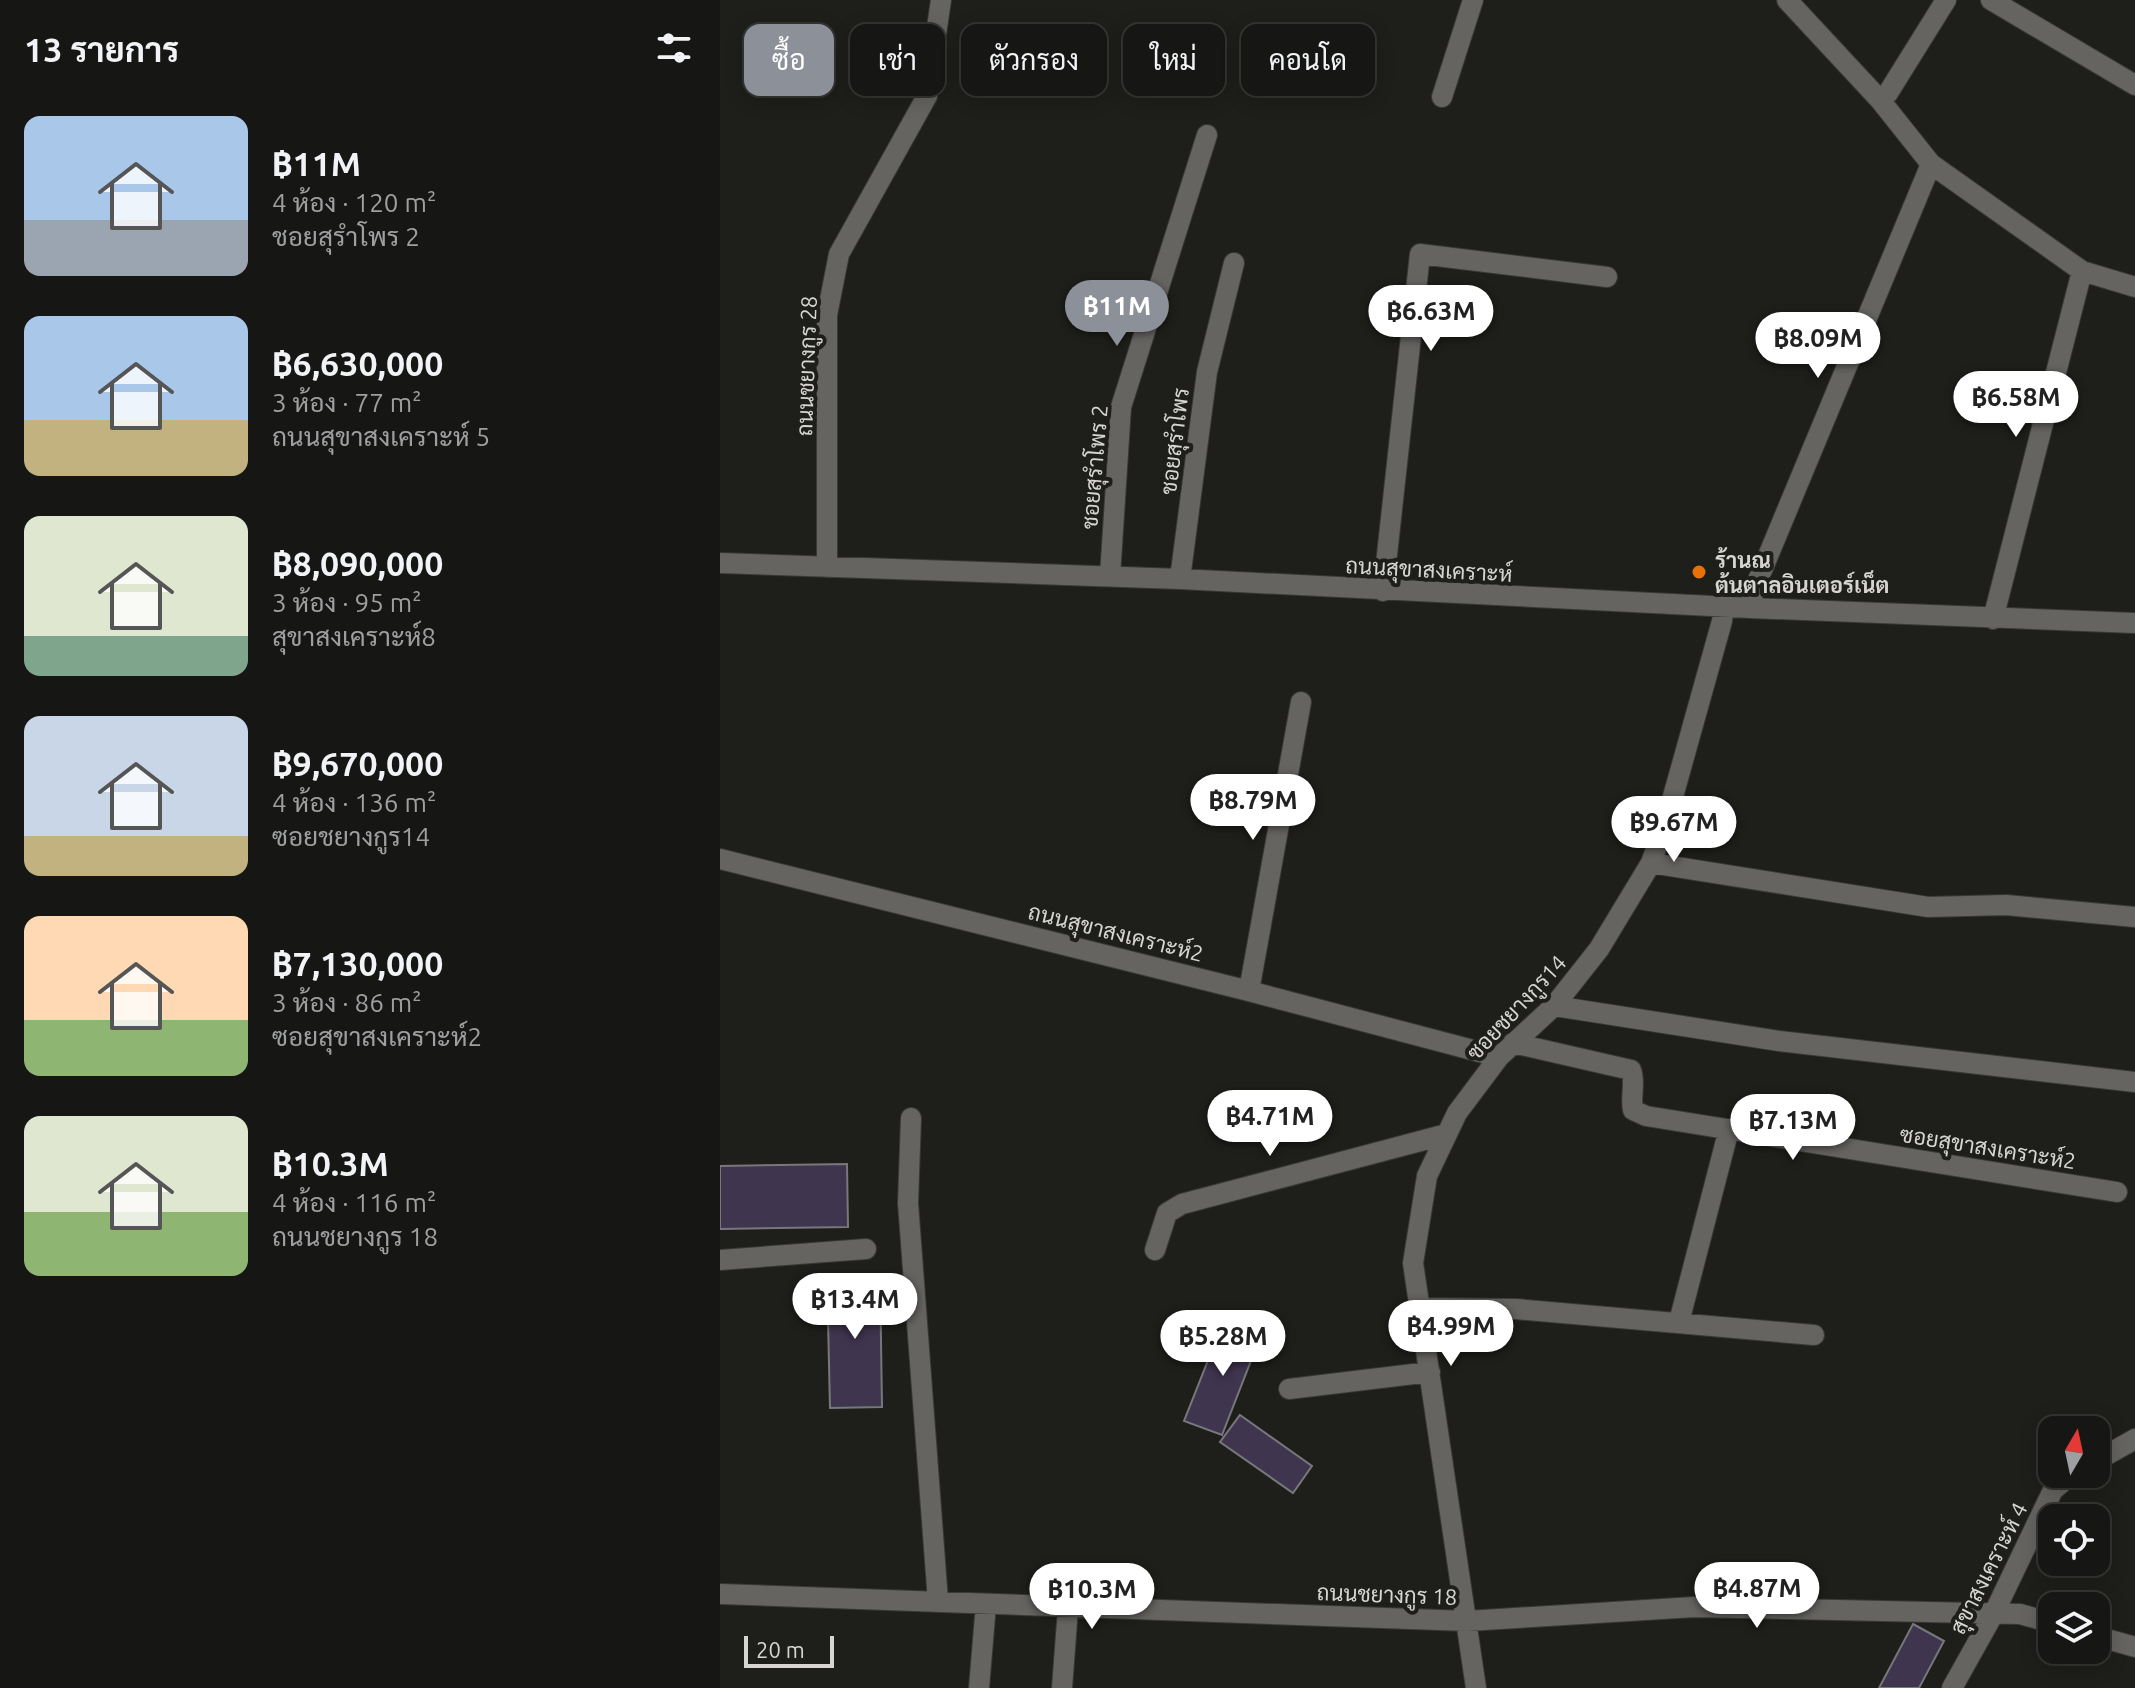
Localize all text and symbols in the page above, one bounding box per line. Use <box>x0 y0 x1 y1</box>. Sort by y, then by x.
chip: ซื้อ <box>744 24 834 96</box>
chip: เช่า <box>850 24 945 96</box>
chip: ตัวกรอง <box>961 24 1107 96</box>
chip: ใหม่ <box>1123 24 1225 96</box>
chip: คอนโด <box>1241 24 1375 96</box>
icon: filters <box>652 26 696 70</box>
text: 13 รายการ <box>24 30 179 68</box>
text: ฿11M <box>272 144 361 182</box>
icon: home <box>88 148 184 244</box>
text: 4 ห้อง · 120 m² <box>272 188 436 217</box>
text: ชอยสุรำโพร 2 <box>272 222 420 251</box>
pin: ฿11M <box>1070 280 1164 348</box>
pin: ฿6.63M <box>1366 285 1496 353</box>
text: ฿11M <box>1083 291 1151 320</box>
street label: ถนนชยางกูร 28 <box>791 295 825 437</box>
text: ฿6.63M <box>1386 296 1476 325</box>
pin: ฿8.09M <box>1753 312 1883 380</box>
text: ฿8.09M <box>1773 323 1863 352</box>
text: ฿6,630,000 <box>272 344 443 382</box>
icon: home <box>88 348 184 444</box>
pin: ฿6.58M <box>1951 371 2081 439</box>
text: ฿6.58M <box>1971 382 2061 411</box>
street label: ชอยสุรำโพร <box>1154 386 1197 496</box>
text: 3 ห้อง · 77 m² <box>272 388 422 417</box>
street label: ชอยสุรำโพร 2 <box>1075 403 1116 531</box>
text: ถนนสุขาสงเคราะห์ 5 <box>272 422 490 451</box>
text: ฿8,090,000 <box>272 544 443 582</box>
place label: ร้านณ ต้นตาลอินเตอร์เน็ต <box>1715 546 1889 597</box>
icon: home <box>88 548 184 644</box>
street label: ถนนสุขาสงเคราะห์ <box>1345 551 1513 590</box>
marker: ร้านณ ต้นตาลอินเตอร์เน็ต <box>1690 563 1708 581</box>
text: 3 ห้อง · 95 m² <box>272 588 422 617</box>
text: สุขาสงเคราะห์8 <box>272 622 436 651</box>
text: ฿9,670,000 <box>272 744 443 782</box>
icon: home <box>88 748 184 844</box>
pin: ฿8.79M <box>1188 774 1318 842</box>
text: ฿8.79M <box>1208 785 1298 814</box>
text: 4 ห้อง · 136 m² <box>272 788 436 817</box>
pin: ฿9.67M <box>1609 796 1739 864</box>
text: ฿9.67M <box>1629 807 1719 836</box>
text: ซอยชยางกูร14 <box>272 822 430 851</box>
street label: ถนนสุขาสงเคราะห์2 <box>1025 897 1206 970</box>
text: ฿7,130,000 <box>272 944 443 982</box>
icon: home <box>88 948 184 1044</box>
street label: ซอยชยางกูร14 <box>1461 950 1574 1067</box>
text: 3 ห้อง · 86 m² <box>272 988 422 1017</box>
text: ซอยสุขาสงเคราะห์2 <box>272 1022 482 1051</box>
pin: ฿4.71M <box>1205 1090 1335 1158</box>
pin: ฿7.13M <box>1728 1094 1858 1162</box>
text: ฿4.71M <box>1225 1101 1315 1130</box>
text: ฿7.13M <box>1748 1105 1838 1134</box>
street label: ซอยสุขาสงเคราะห์2 <box>1898 1120 2078 1177</box>
text: ฿10.3M <box>272 1144 389 1182</box>
icon: home <box>88 1148 184 1244</box>
text: 4 ห้อง · 116 m² <box>272 1188 436 1217</box>
text: ถนนชยางกูร 18 <box>272 1222 438 1251</box>
pin: ฿13.4M <box>790 1273 920 1341</box>
text: ฿13.4M <box>810 1284 900 1313</box>
pin: ฿4.99M <box>1386 1300 1516 1368</box>
pin: ฿5.28M <box>1158 1310 1288 1378</box>
text: ฿4.99M <box>1406 1311 1496 1340</box>
text: ฿5.28M <box>1178 1321 1268 1350</box>
north arrow <box>2038 1416 2110 1488</box>
map controls <box>2038 1416 2110 1664</box>
street label: สุขาสงเคราะห์ 4 <box>1943 1498 2035 1640</box>
button: locate <box>2038 1504 2110 1576</box>
pin: ฿4.87M <box>1692 1562 1822 1630</box>
pin: ฿10.3M <box>1027 1563 1157 1631</box>
text: ฿4.87M <box>1712 1573 1802 1602</box>
text: ฿10.3M <box>1047 1574 1137 1603</box>
street label: ถนนชยางกูร 18 <box>1316 1579 1458 1613</box>
button: layers <box>2038 1592 2110 1664</box>
scale bar <box>744 1632 834 1668</box>
text: 20 m <box>756 1637 805 1662</box>

